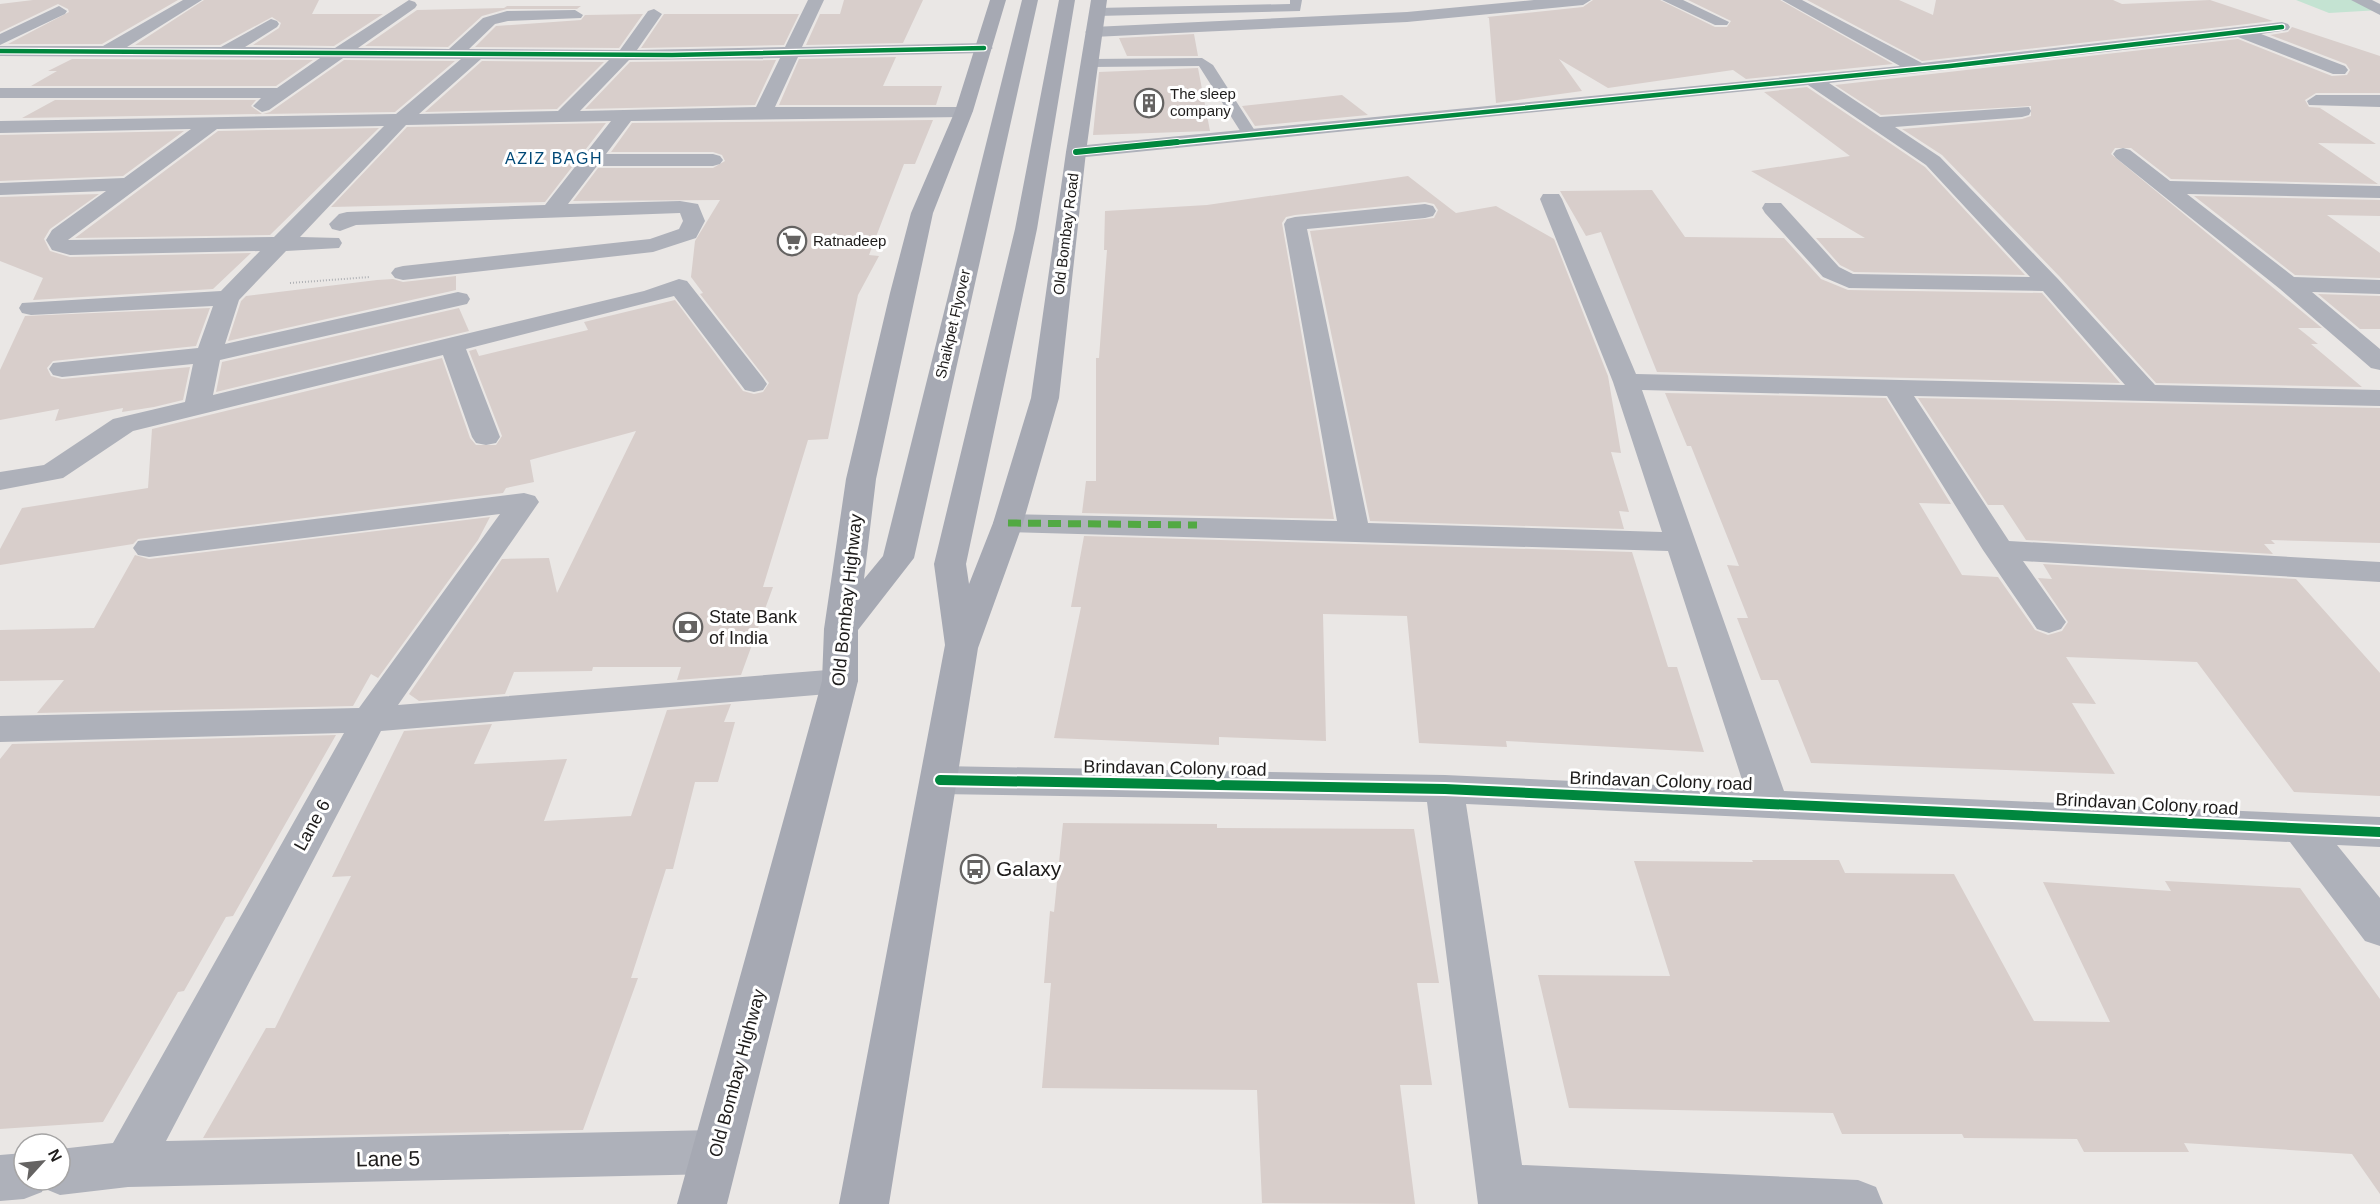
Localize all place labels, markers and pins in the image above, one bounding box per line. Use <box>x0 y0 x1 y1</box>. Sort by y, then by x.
place label: The sleep company <box>1170 85 1236 119</box>
building icon: The sleep company <box>1133 87 1165 119</box>
supermarket icon: Ratnadeep <box>776 225 808 257</box>
place label: Ratnadeep <box>813 232 886 249</box>
place label: State Bank of India <box>709 607 798 648</box>
bank icon: State Bank of India <box>672 611 704 643</box>
bus stop icon: Galaxy <box>959 853 991 885</box>
place label: Galaxy <box>996 857 1062 880</box>

